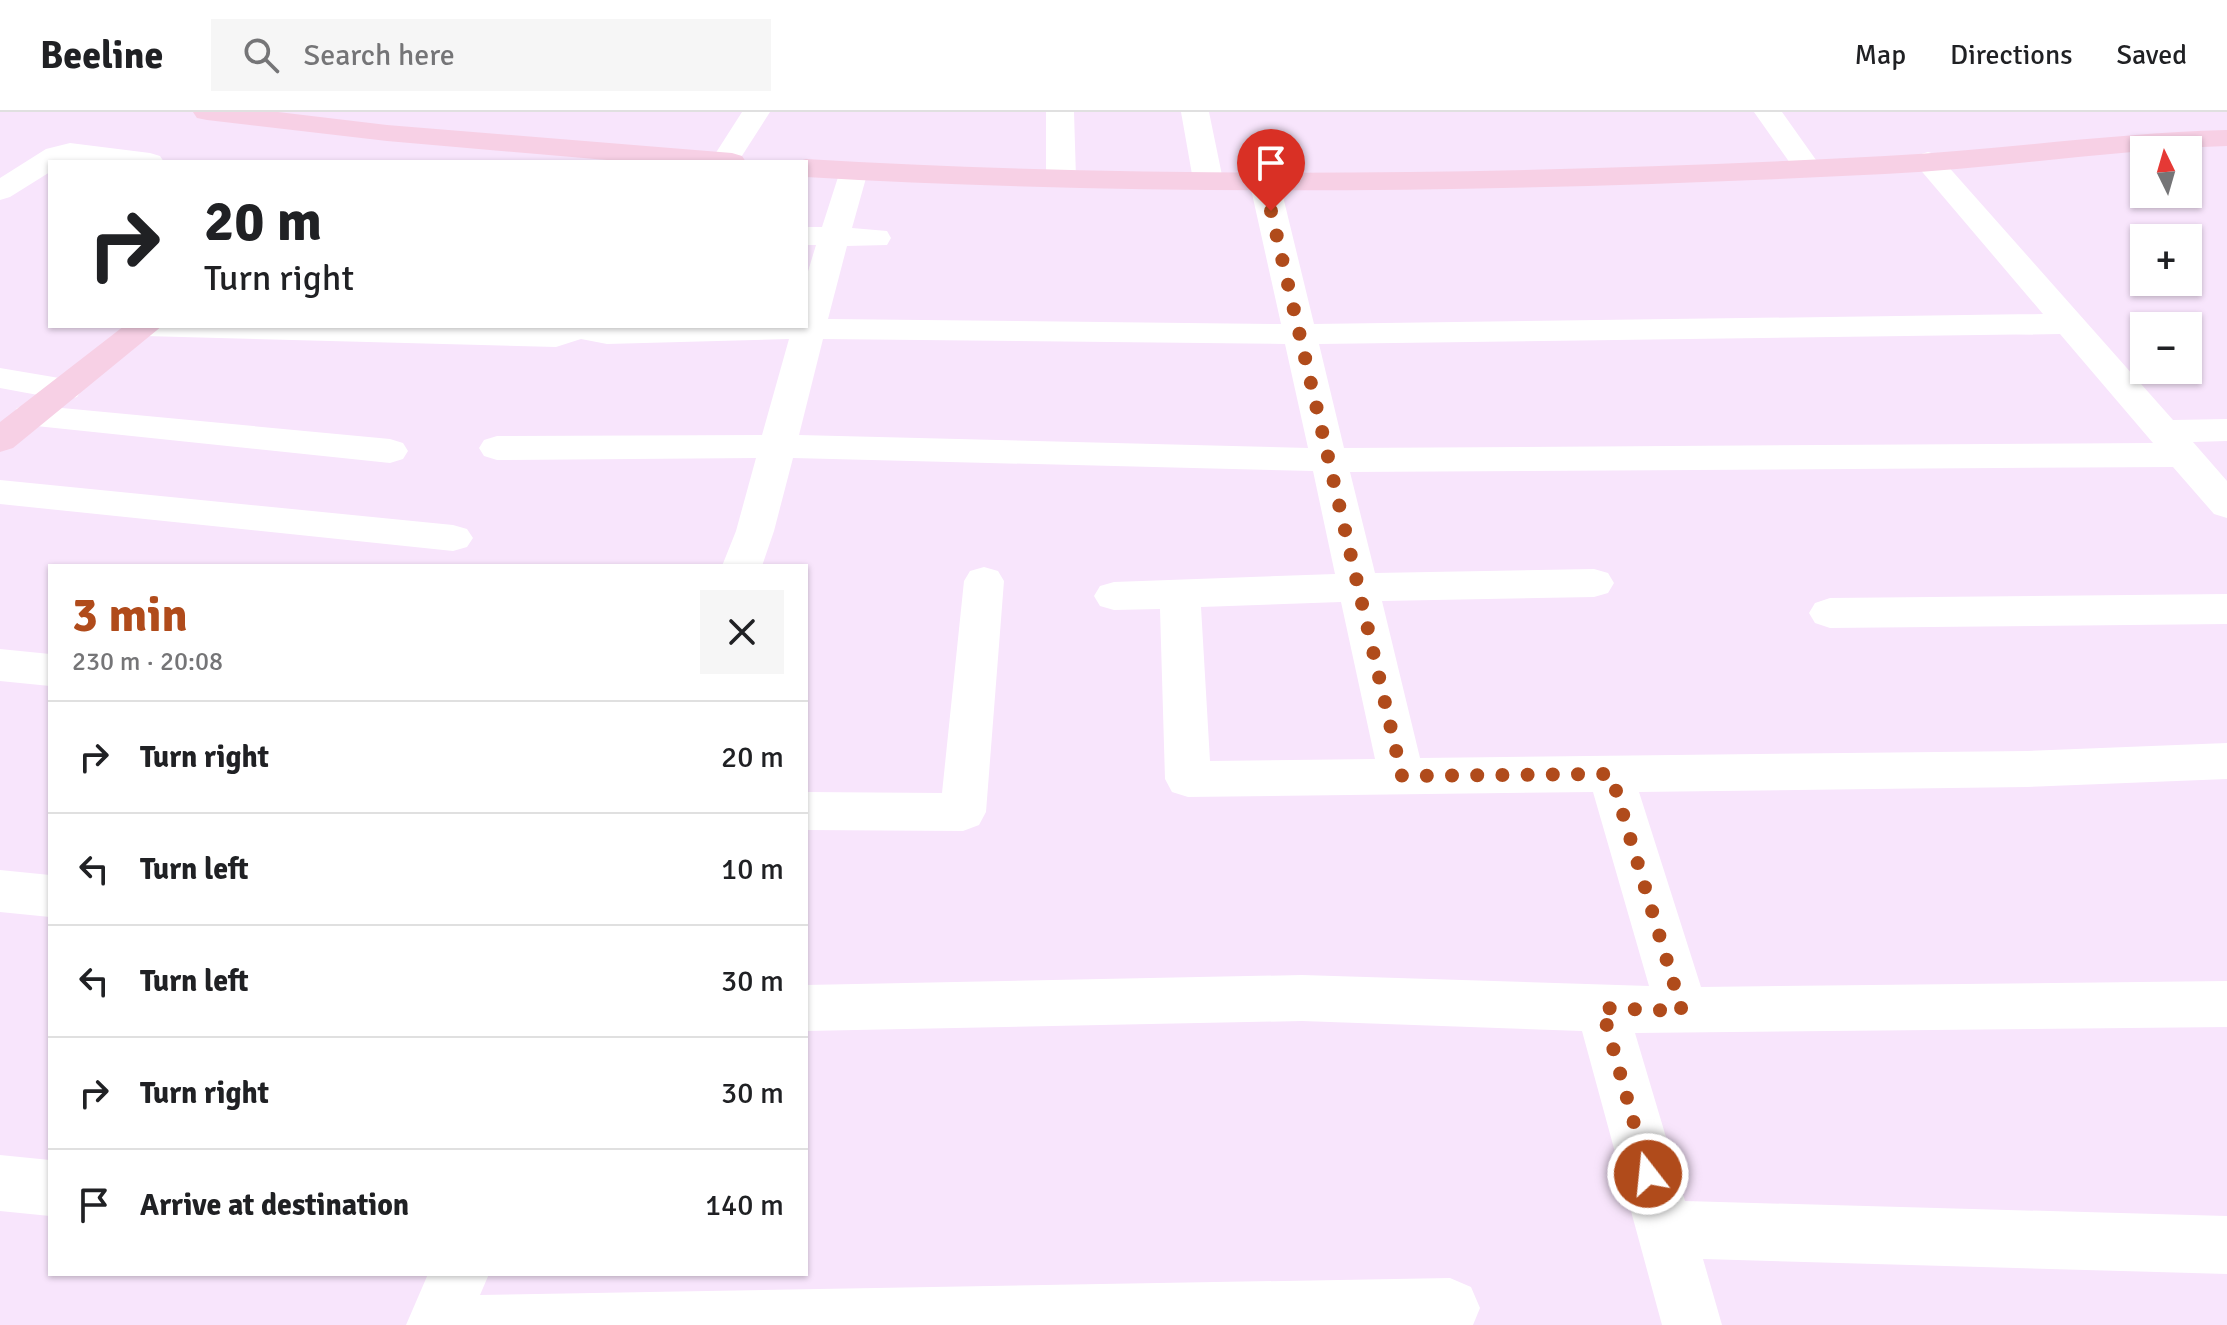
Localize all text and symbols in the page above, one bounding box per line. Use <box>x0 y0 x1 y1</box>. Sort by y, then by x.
search box <box>211 19 771 91</box>
text: Beeline <box>40 32 163 79</box>
icon: search <box>239 33 283 77</box>
text: Search here <box>303 37 455 74</box>
text: Map <box>1854 38 1906 72</box>
text: Directions <box>1950 38 2072 72</box>
text: Saved <box>2116 38 2187 72</box>
pin <box>1237 129 1305 211</box>
north arrow <box>2130 136 2202 208</box>
map controls <box>2130 136 2202 384</box>
icon: arrive <box>1249 141 1293 185</box>
text: 20 m <box>204 187 322 256</box>
icon: right <box>72 192 176 296</box>
button: + <box>2130 224 2202 296</box>
text: Turn right <box>204 256 354 301</box>
button: − <box>2130 312 2202 384</box>
text: 3 min <box>72 586 188 645</box>
button: close <box>700 590 784 674</box>
text: 230 m · 20:08 <box>72 646 223 678</box>
icon: right <box>72 735 116 779</box>
text: Turn right <box>140 739 269 776</box>
text: 20 m <box>721 739 784 776</box>
icon: left <box>72 847 116 891</box>
text: Turn left <box>140 851 249 888</box>
text: 10 m <box>721 851 784 888</box>
icon: left <box>72 959 116 1003</box>
text: Turn left <box>140 963 249 1000</box>
text: 30 m <box>721 963 784 1000</box>
icon: right <box>72 1071 116 1115</box>
text: Turn right <box>140 1075 269 1112</box>
text: 30 m <box>721 1075 784 1112</box>
position arrow <box>1606 1132 1690 1216</box>
icon: arrive <box>72 1183 116 1227</box>
text: Arrive at destination <box>140 1187 409 1224</box>
text: 140 m <box>705 1187 784 1224</box>

